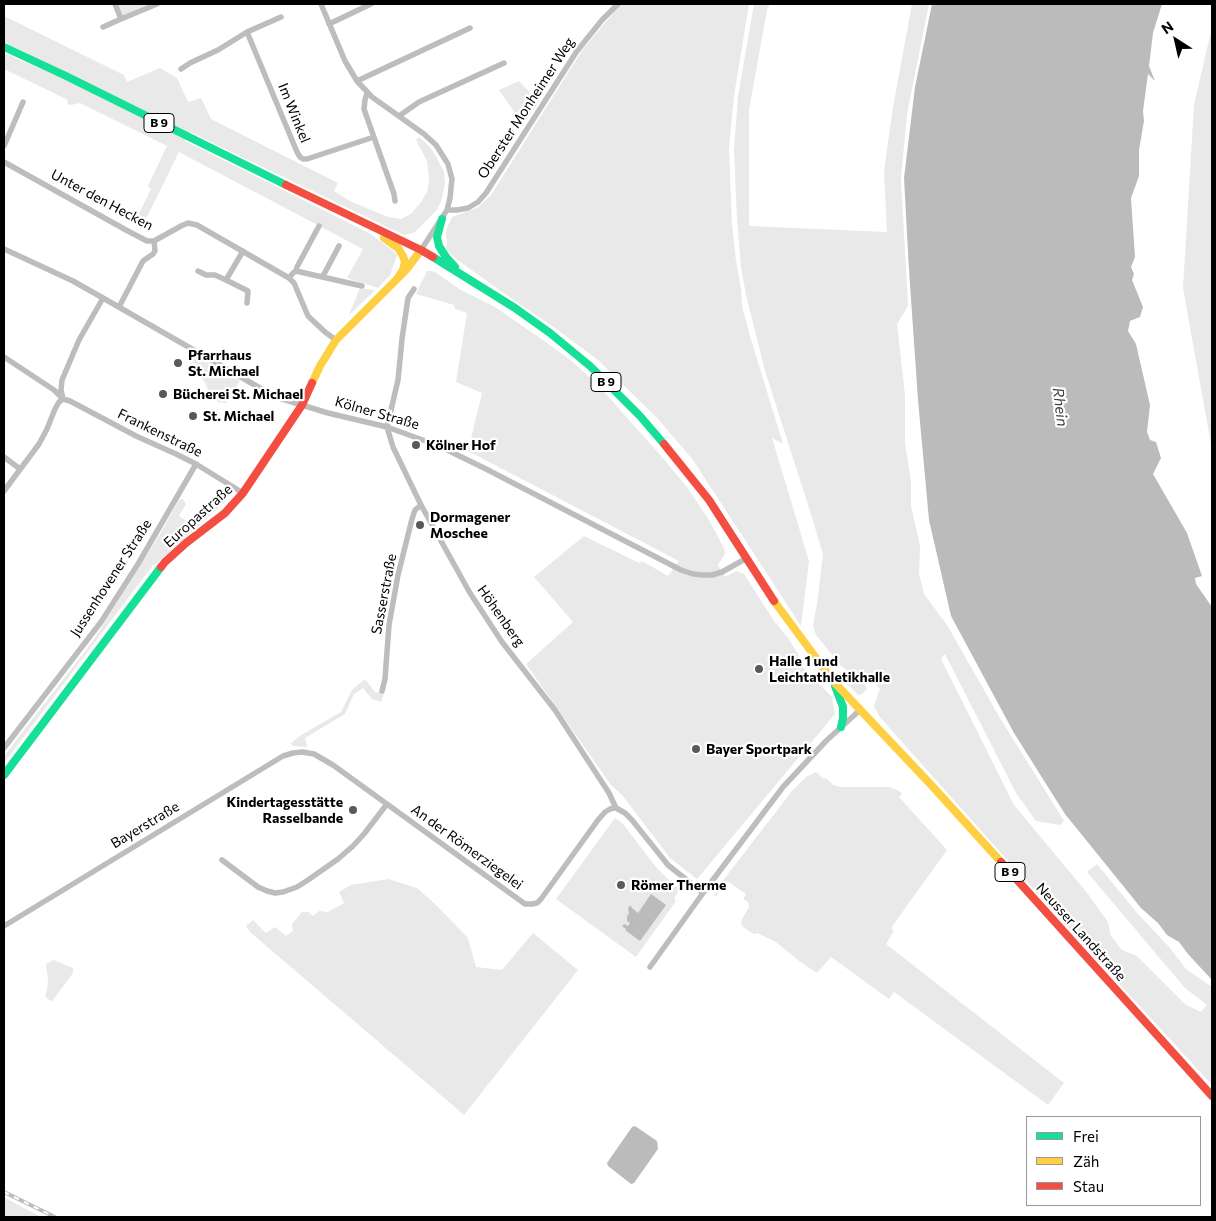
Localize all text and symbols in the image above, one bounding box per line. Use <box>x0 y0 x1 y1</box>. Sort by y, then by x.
north arrow <box>1151 15 1201 65</box>
text: N <box>1158 17 1176 37</box>
street label: Oberster Monheimer Weg <box>474 34 578 182</box>
street label: Im Winkel <box>274 81 314 145</box>
road number: B 9 <box>144 114 174 132</box>
street label: Unter den Hecken <box>48 166 156 234</box>
place label: Pfarrhaus St. Michael <box>188 347 259 380</box>
marker: Pfarrhaus St. Michael <box>172 357 184 369</box>
road number: B 9 <box>591 372 621 392</box>
place label: Bücherei St. Michael <box>173 386 303 402</box>
water label: Rhein <box>1049 387 1071 427</box>
marker: Bücherei St. Michael <box>157 388 169 400</box>
street label: Kölner Straße <box>333 393 421 433</box>
street label: Frankenstraße <box>115 405 205 461</box>
place label: St. Michael <box>203 408 274 424</box>
marker: St. Michael <box>187 410 199 422</box>
place label: Kölner Hof <box>426 437 496 453</box>
marker: Kölner Hof <box>410 439 422 451</box>
street label: Europastraße <box>160 481 236 551</box>
place label: Dormagener Moschee <box>430 509 510 542</box>
street label: Jussenhovener Straße <box>67 516 155 640</box>
marker: Dormagener Moschee <box>414 519 426 531</box>
street label: Sasserstraße <box>368 552 400 636</box>
street label: Höhenberg <box>474 582 528 650</box>
place label: Halle 1 und Leichtathletikhalle <box>769 653 890 686</box>
marker: Halle 1 und Leichtathletikhalle <box>753 663 765 675</box>
place label: Bayer Sportpark <box>706 741 812 757</box>
marker: Bayer Sportpark <box>690 743 702 755</box>
place label: Kindertagesstätte Rasselbande <box>226 794 343 826</box>
street label: Bayerstraße <box>108 798 182 852</box>
street label: An der Römerziegelei <box>408 801 526 893</box>
marker: Kindertagesstätte Rasselbande <box>347 804 359 816</box>
road number: B 9 <box>995 862 1025 882</box>
place label: Römer Therme <box>631 877 726 893</box>
marker: Römer Therme <box>615 879 627 891</box>
street label: Neusser Landstraße <box>1033 879 1129 985</box>
legend <box>1026 1116 1201 1206</box>
text: Frei <box>1073 1127 1099 1145</box>
text: Zäh <box>1073 1152 1099 1170</box>
text: Stau <box>1073 1177 1104 1195</box>

